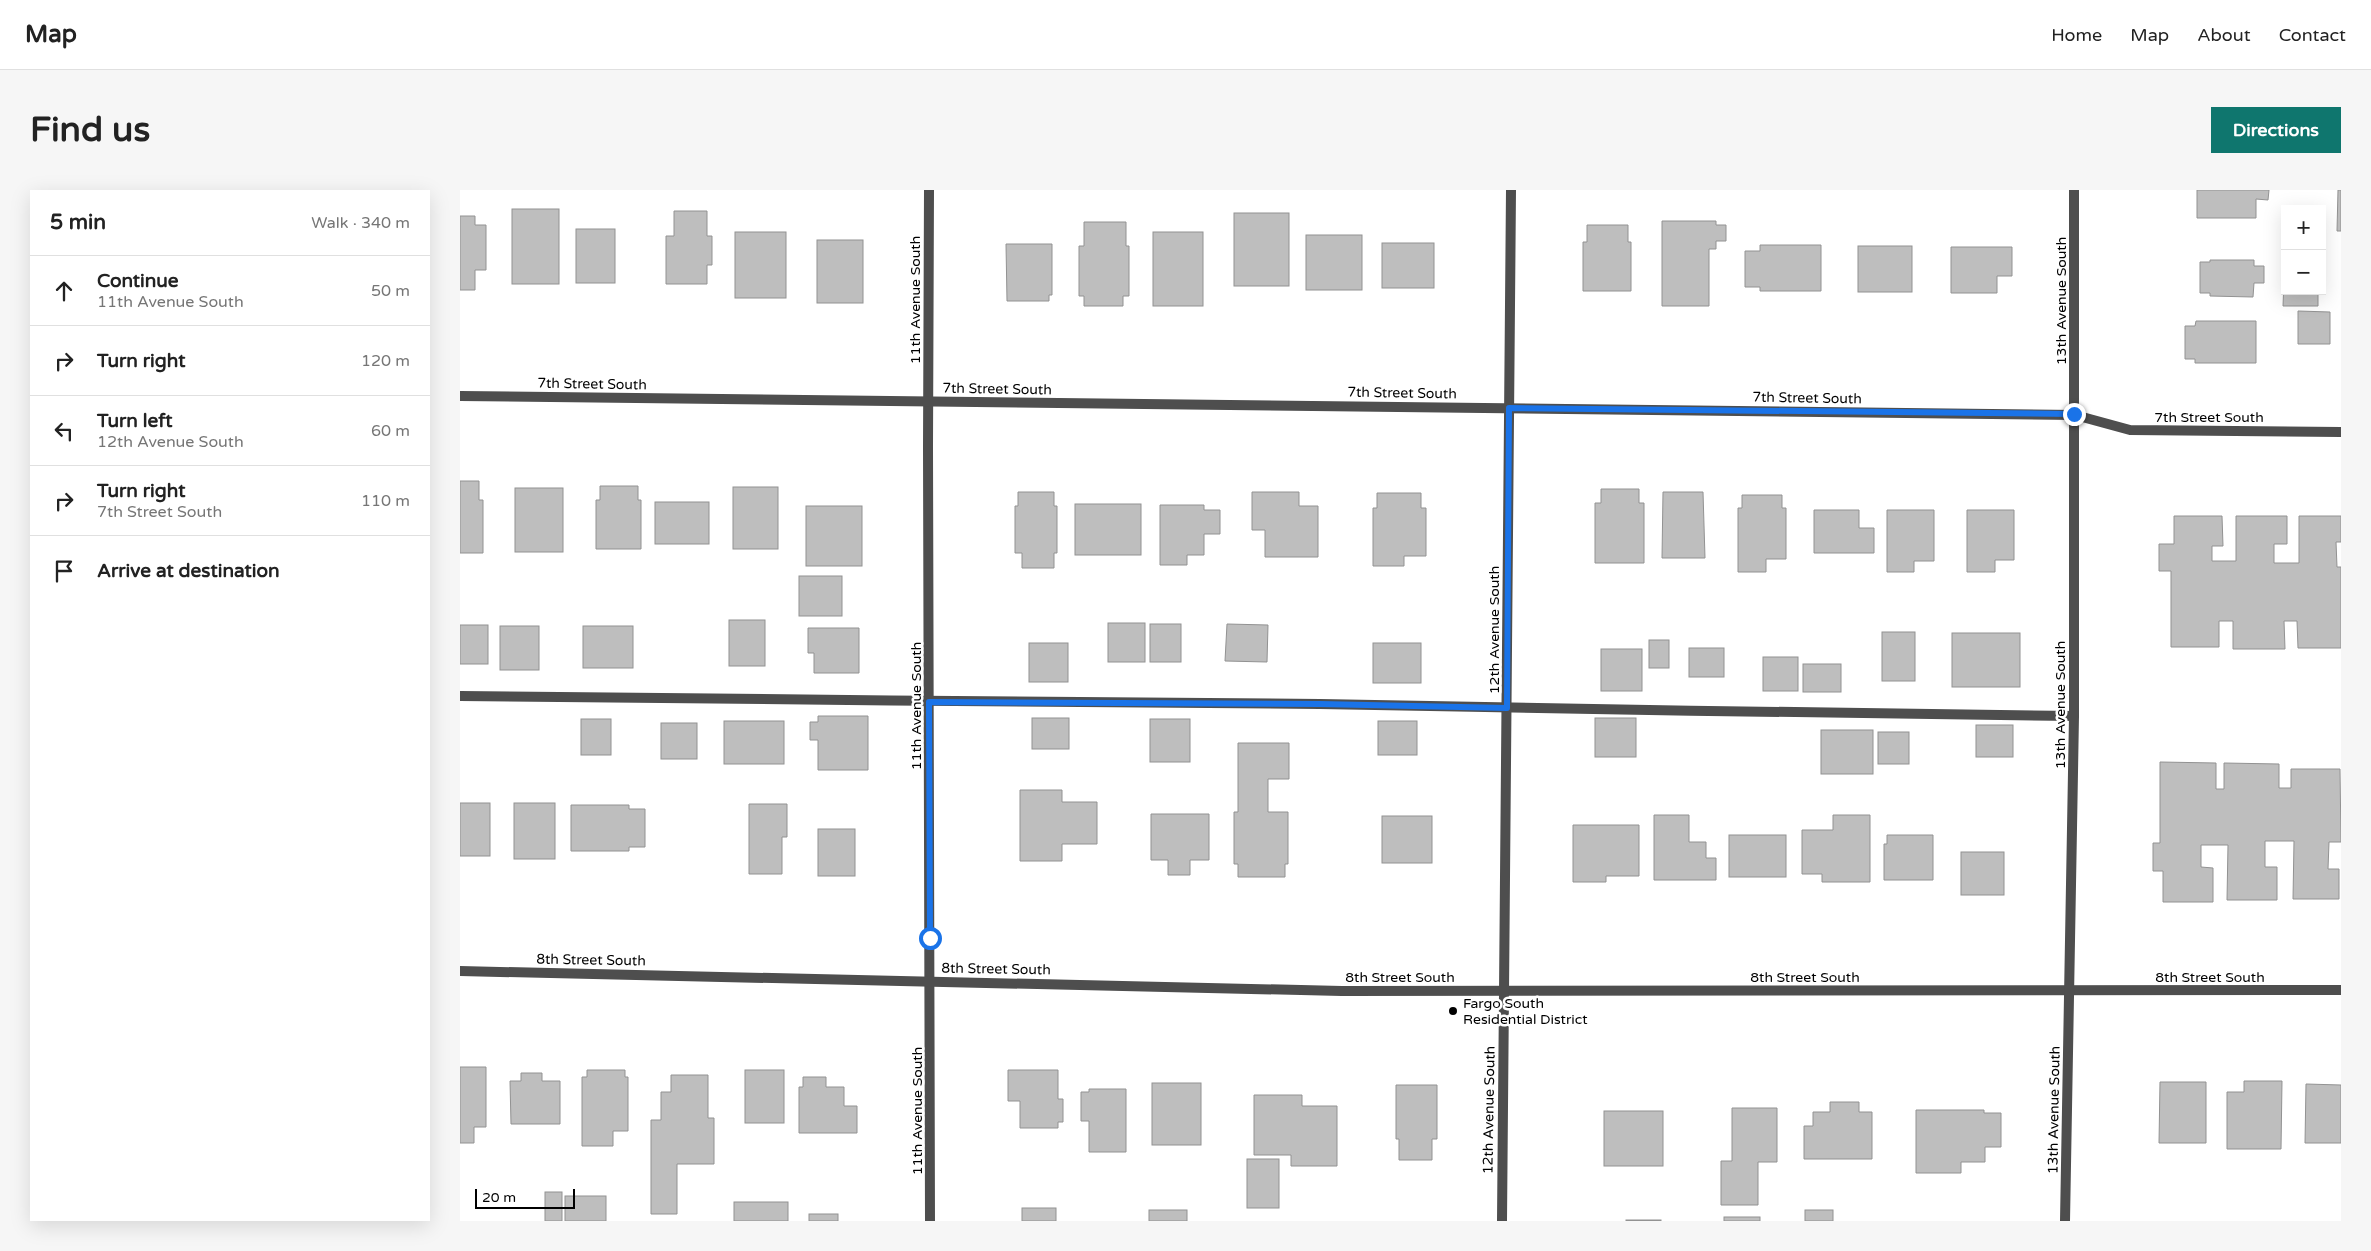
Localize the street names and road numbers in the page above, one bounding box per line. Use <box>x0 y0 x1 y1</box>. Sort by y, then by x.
street label: 11th Avenue South <box>907 236 924 364</box>
street label: 13th Avenue South <box>2053 237 2070 365</box>
street label: 7th Street South <box>537 375 647 393</box>
street label: 7th Street South <box>942 380 1052 398</box>
street label: 7th Street South <box>1347 384 1457 402</box>
street label: 7th Street South <box>1752 389 1862 407</box>
street label: 7th Street South <box>2154 409 2264 426</box>
street label: 12th Avenue South <box>1486 566 1503 694</box>
street label: 13th Avenue South <box>2052 641 2069 769</box>
street label: 11th Avenue South <box>908 642 925 770</box>
street label: 8th Street South <box>536 951 646 969</box>
street label: 8th Street South <box>941 960 1051 978</box>
street label: 8th Street South <box>1345 969 1455 986</box>
street label: 8th Street South <box>1750 969 1860 986</box>
street label: 8th Street South <box>2155 969 2265 986</box>
street label: 12th Avenue South <box>1479 1046 1499 1174</box>
street label: 13th Avenue South <box>2044 1046 2064 1174</box>
street label: 11th Avenue South <box>909 1047 926 1175</box>

